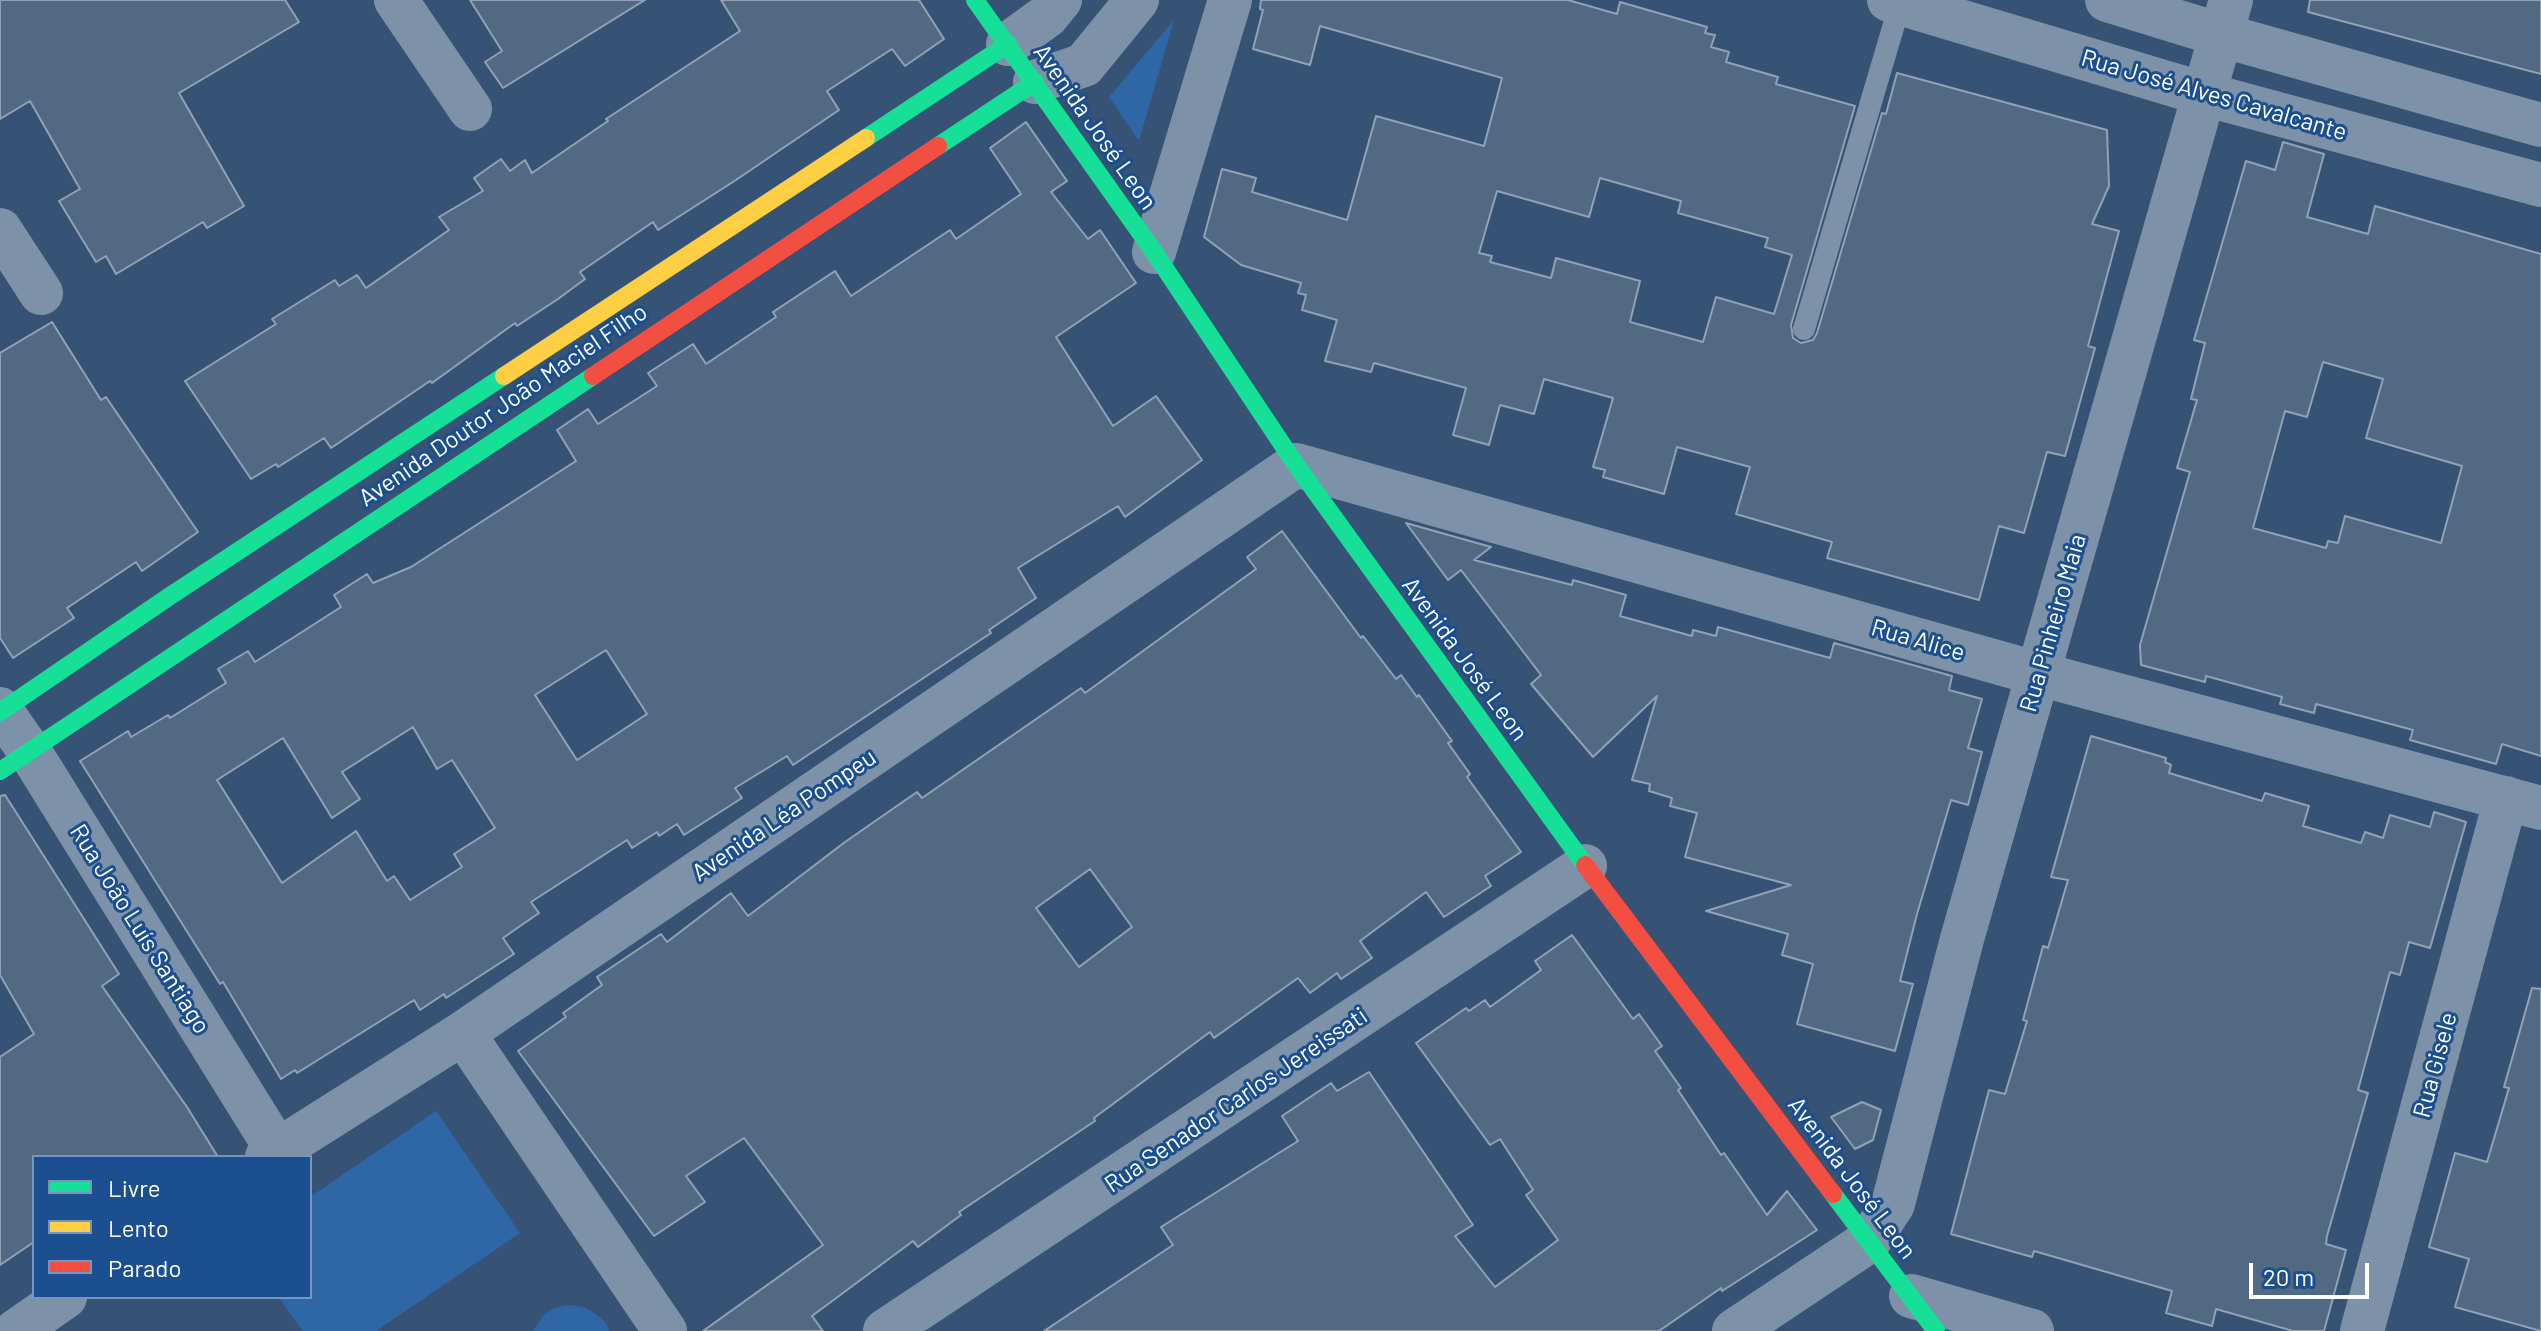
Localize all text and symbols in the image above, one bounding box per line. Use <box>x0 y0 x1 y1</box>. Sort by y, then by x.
street label: Avenida José Leon <box>1027 39 1163 215</box>
street label: Rua José Alves Cavalcante <box>2078 43 2350 147</box>
street label: Avenida Doutor João Maciel Filho <box>353 297 653 513</box>
street label: Rua Pinheiro Maia <box>2014 531 2092 715</box>
street label: Avenida José Leon <box>1396 571 1534 747</box>
street label: Rua Alice <box>1868 613 1968 667</box>
street label: Avenida Léa Pompeu <box>687 743 881 887</box>
street label: Rua João Luís Santiago <box>64 819 216 1039</box>
street label: Rua Senador Carlos Jereissati <box>1099 1001 1373 1199</box>
street label: Rua Gisele <box>2407 1009 2463 1121</box>
street label: Avenida José Leon <box>1782 1091 1922 1265</box>
legend <box>32 1155 312 1299</box>
text: Livre <box>108 1173 161 1202</box>
text: Lento <box>108 1213 169 1242</box>
scale bar <box>2253 1247 2373 1297</box>
text: Parado <box>108 1253 182 1282</box>
text: 20 m <box>2263 1262 2314 1291</box>

